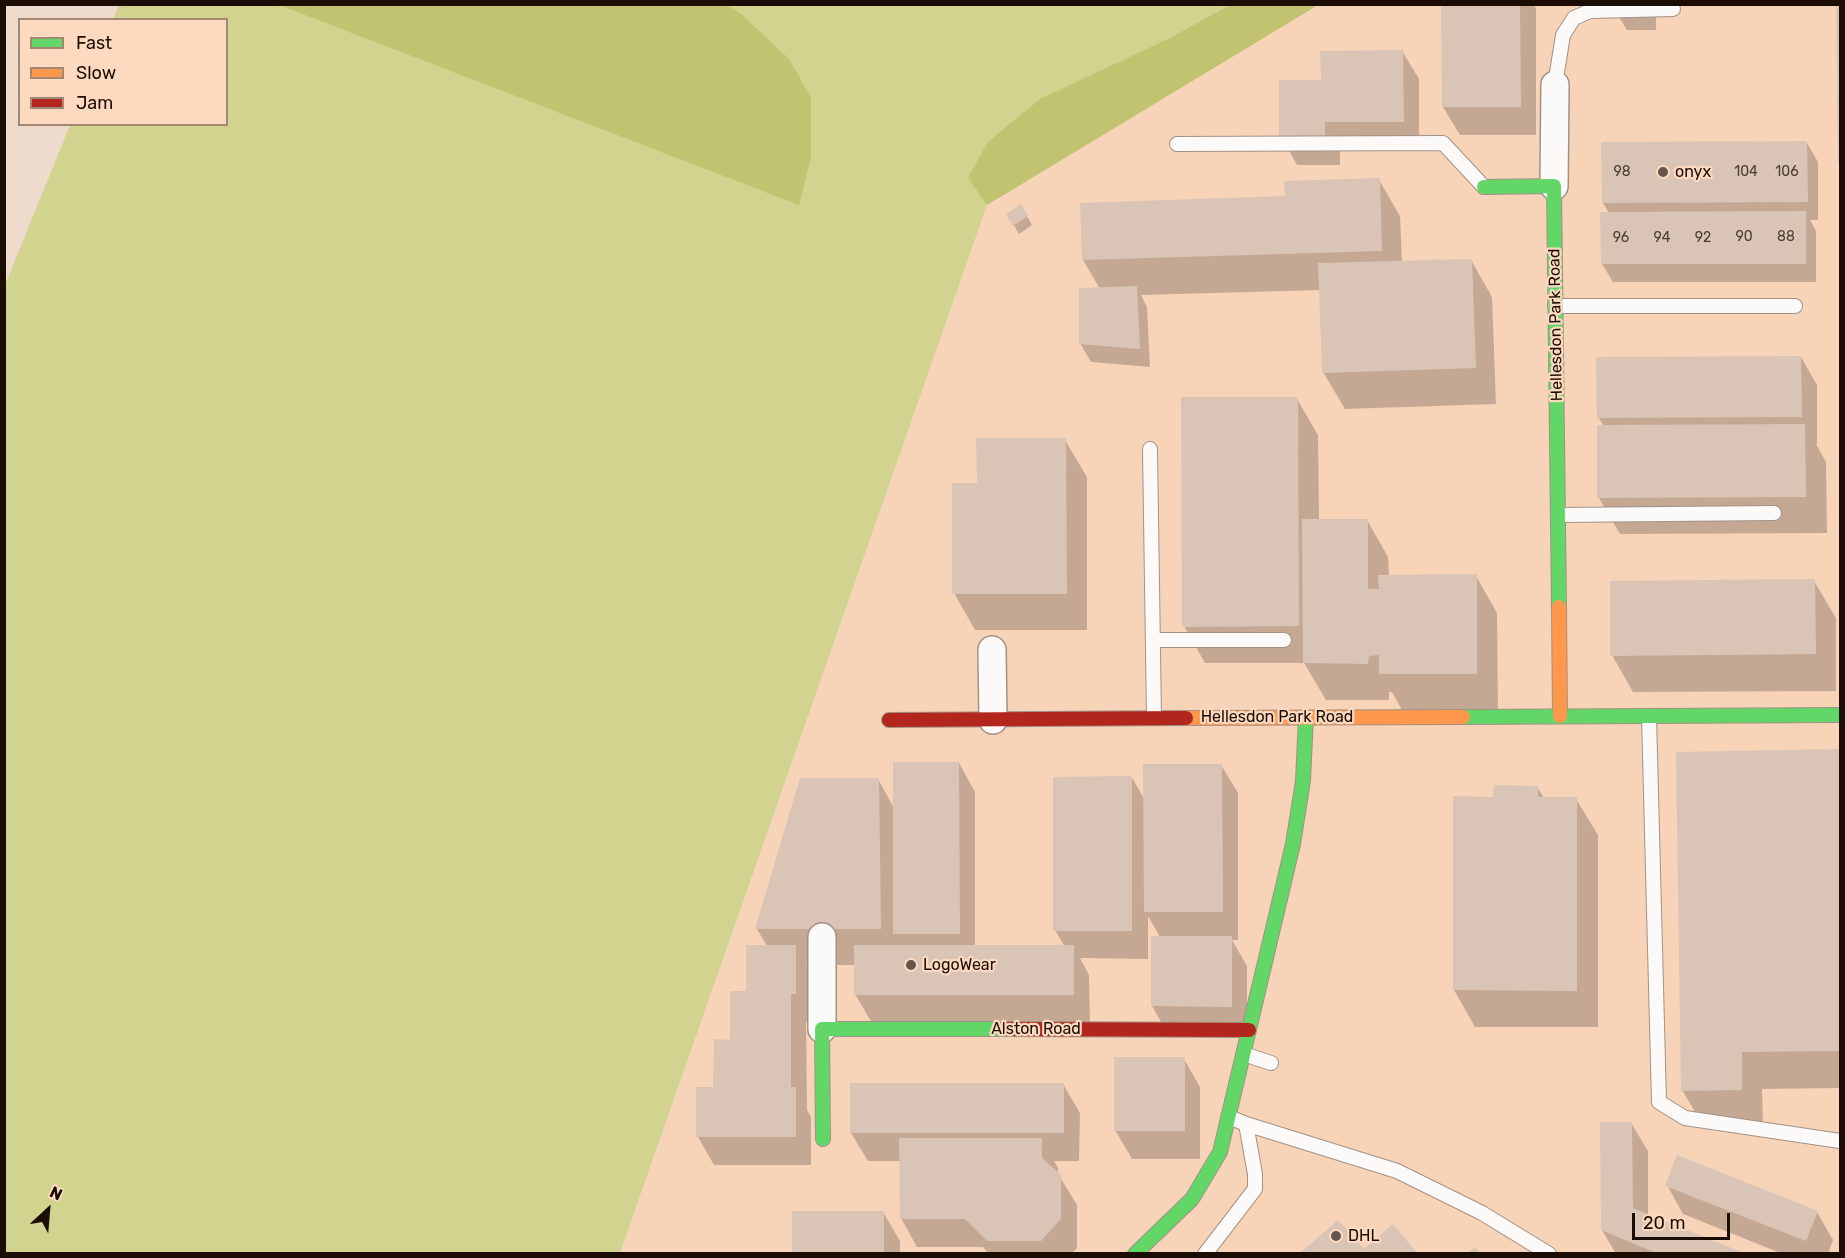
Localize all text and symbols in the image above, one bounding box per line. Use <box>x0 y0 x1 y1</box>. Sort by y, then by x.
legend <box>18 18 228 126</box>
text: Fast <box>76 32 112 54</box>
text: Slow <box>76 62 116 84</box>
text: Jam <box>76 92 113 114</box>
place label: onyx <box>1675 162 1711 182</box>
house number: 98 <box>1613 164 1631 180</box>
house number: 104 <box>1734 164 1758 180</box>
house number: 106 <box>1775 164 1799 180</box>
marker: onyx <box>1656 165 1670 179</box>
house number: 90 <box>1735 229 1753 245</box>
house number: 88 <box>1777 229 1795 245</box>
house number: 96 <box>1613 230 1629 246</box>
house number: 94 <box>1654 230 1670 246</box>
house number: 92 <box>1695 230 1711 246</box>
street label: Hellesdon Park Road <box>1545 248 1567 402</box>
street label: Hellesdon Park Road <box>1201 707 1353 727</box>
place label: LogoWear <box>923 955 996 975</box>
marker: LogoWear <box>904 958 918 972</box>
street label: Alston Road <box>991 1019 1081 1039</box>
north arrow <box>18 1180 78 1240</box>
text: N <box>47 1182 65 1204</box>
scale bar <box>1635 1201 1732 1239</box>
text: 20 m <box>1643 1212 1685 1234</box>
place label: DHL <box>1348 1226 1379 1246</box>
marker: DHL <box>1329 1229 1343 1243</box>

